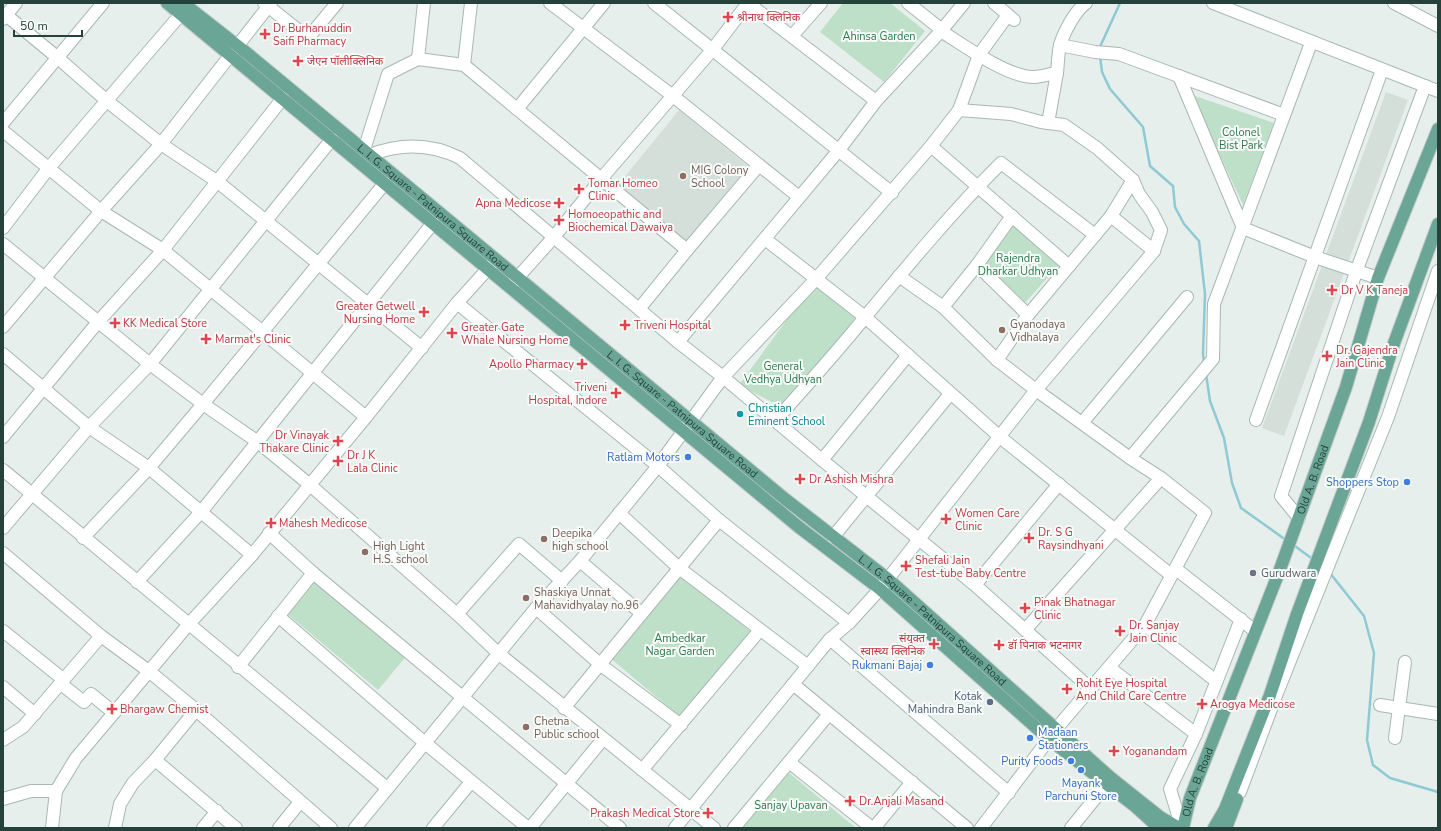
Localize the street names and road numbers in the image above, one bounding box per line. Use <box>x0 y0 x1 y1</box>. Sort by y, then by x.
street label: L. I. G. Square - Patnipura Square Road <box>354 141 511 275</box>
street label: L. I. G. Square - Patnipura Square Road <box>604 347 761 482</box>
street label: Old A. B. Road <box>1293 443 1332 517</box>
street label: L. I. G. Square - Patnipura Square Road <box>855 552 1009 689</box>
street label: Old A. B. Road <box>1179 746 1217 819</box>

